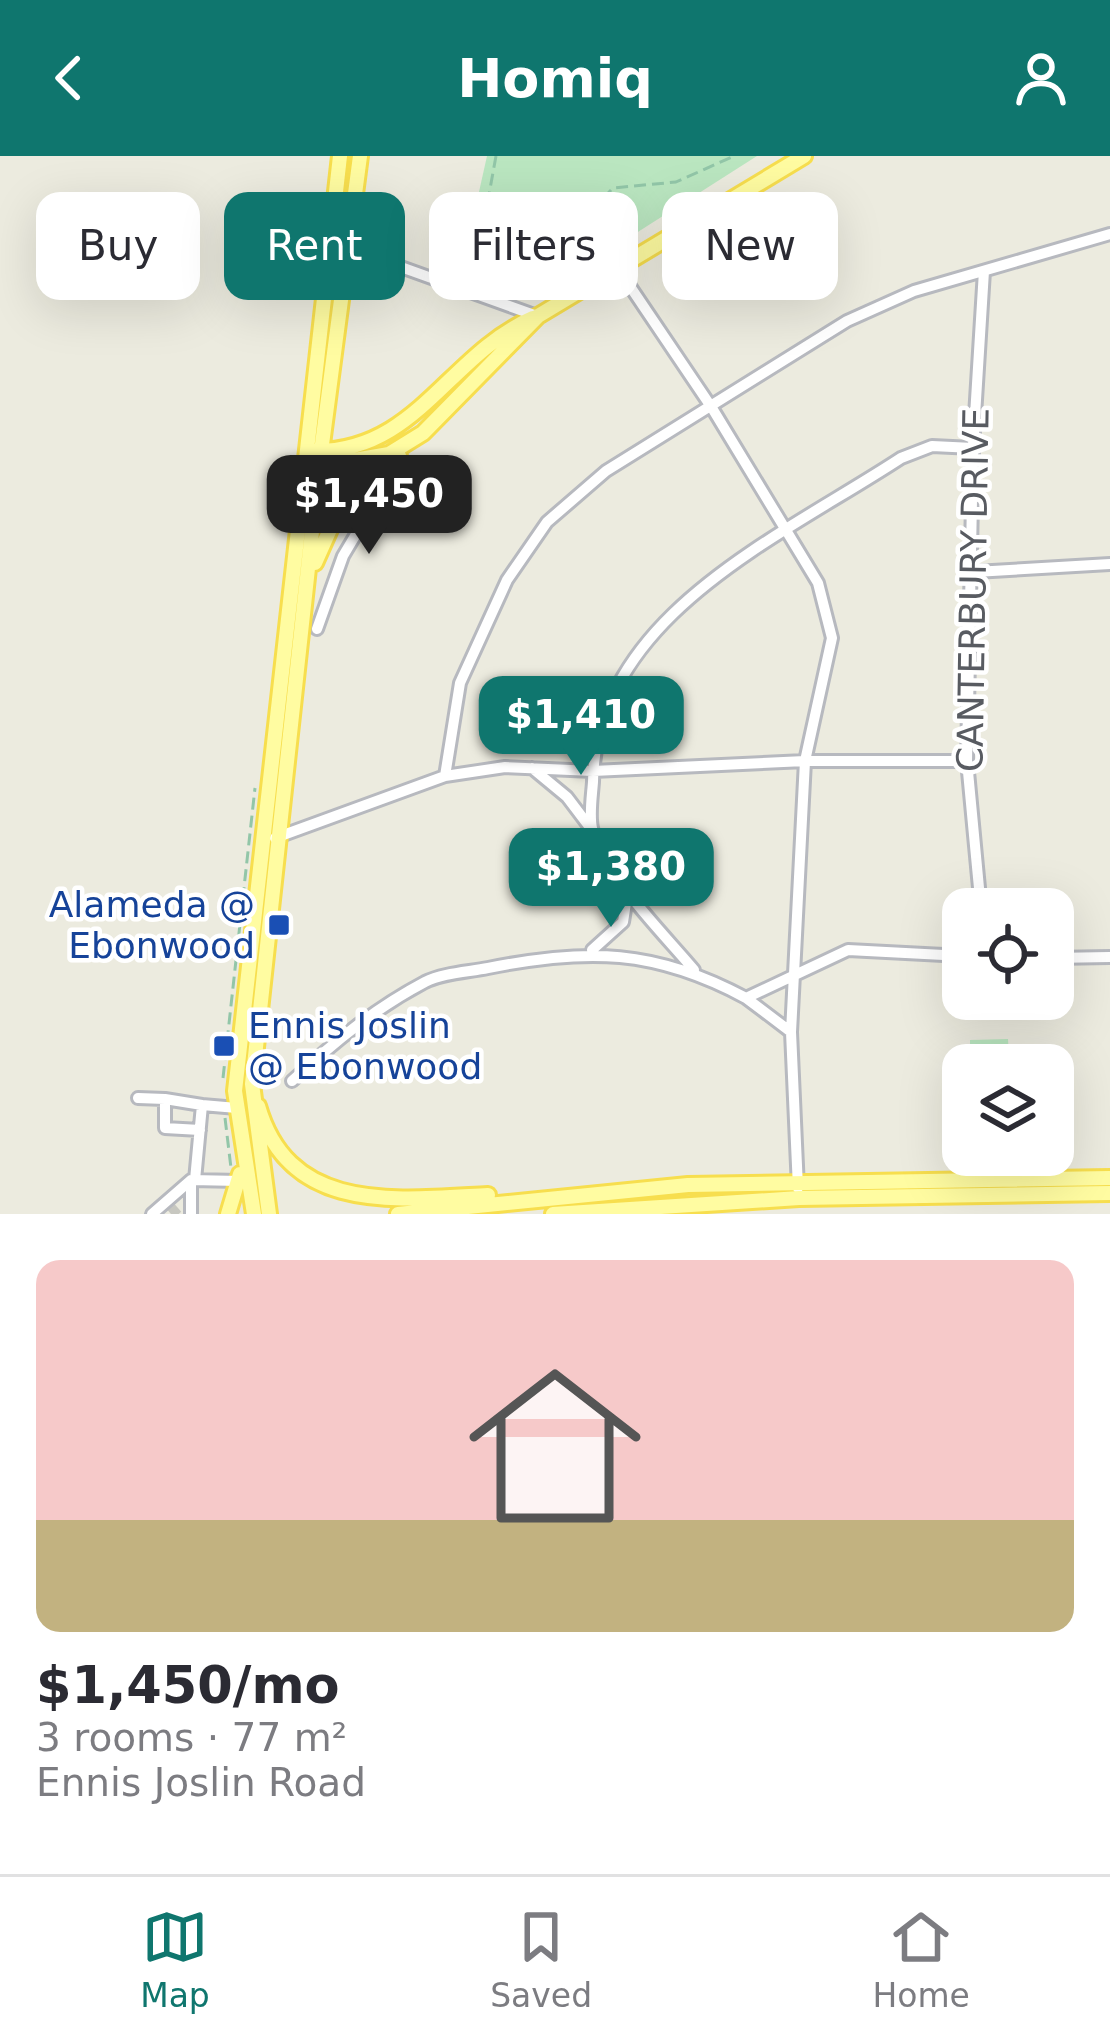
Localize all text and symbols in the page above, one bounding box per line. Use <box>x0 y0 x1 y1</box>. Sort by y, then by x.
icon: back <box>36 45 102 111</box>
icon: person <box>1008 45 1074 111</box>
text: Homiq <box>457 47 653 110</box>
chip: Buy <box>36 192 200 300</box>
chip: Rent <box>224 192 405 300</box>
chip: Filters <box>429 192 638 300</box>
chip: New <box>662 192 838 300</box>
street label: CANTERBURY DRIVE <box>949 407 997 773</box>
pin: $1,450 <box>271 455 467 557</box>
text: $1,450 <box>294 471 444 516</box>
pin: $1,410 <box>483 676 679 778</box>
text: $1,410 <box>506 692 656 737</box>
pin: $1,380 <box>513 828 709 930</box>
text: $1,380 <box>536 844 686 889</box>
place label: Alameda @ Ebonwood <box>49 884 255 966</box>
map controls <box>942 888 1074 1176</box>
button: locate <box>942 888 1074 1020</box>
marker: Alameda @ Ebonwood <box>266 912 292 938</box>
place label: Ennis Joslin @ Ebonwood <box>248 1005 482 1087</box>
marker: Ennis Joslin @ Ebonwood <box>211 1033 237 1059</box>
button: layers <box>942 1044 1074 1176</box>
icon: home <box>447 1338 663 1554</box>
text: $1,450/mo <box>36 1656 340 1715</box>
text: 3 rooms · 77 m² <box>36 1715 347 1760</box>
text: Ennis Joslin Road <box>36 1760 366 1805</box>
tab: Map <box>140 1904 210 2015</box>
tab: Saved <box>490 1904 592 2015</box>
tab: Home <box>872 1904 970 2015</box>

